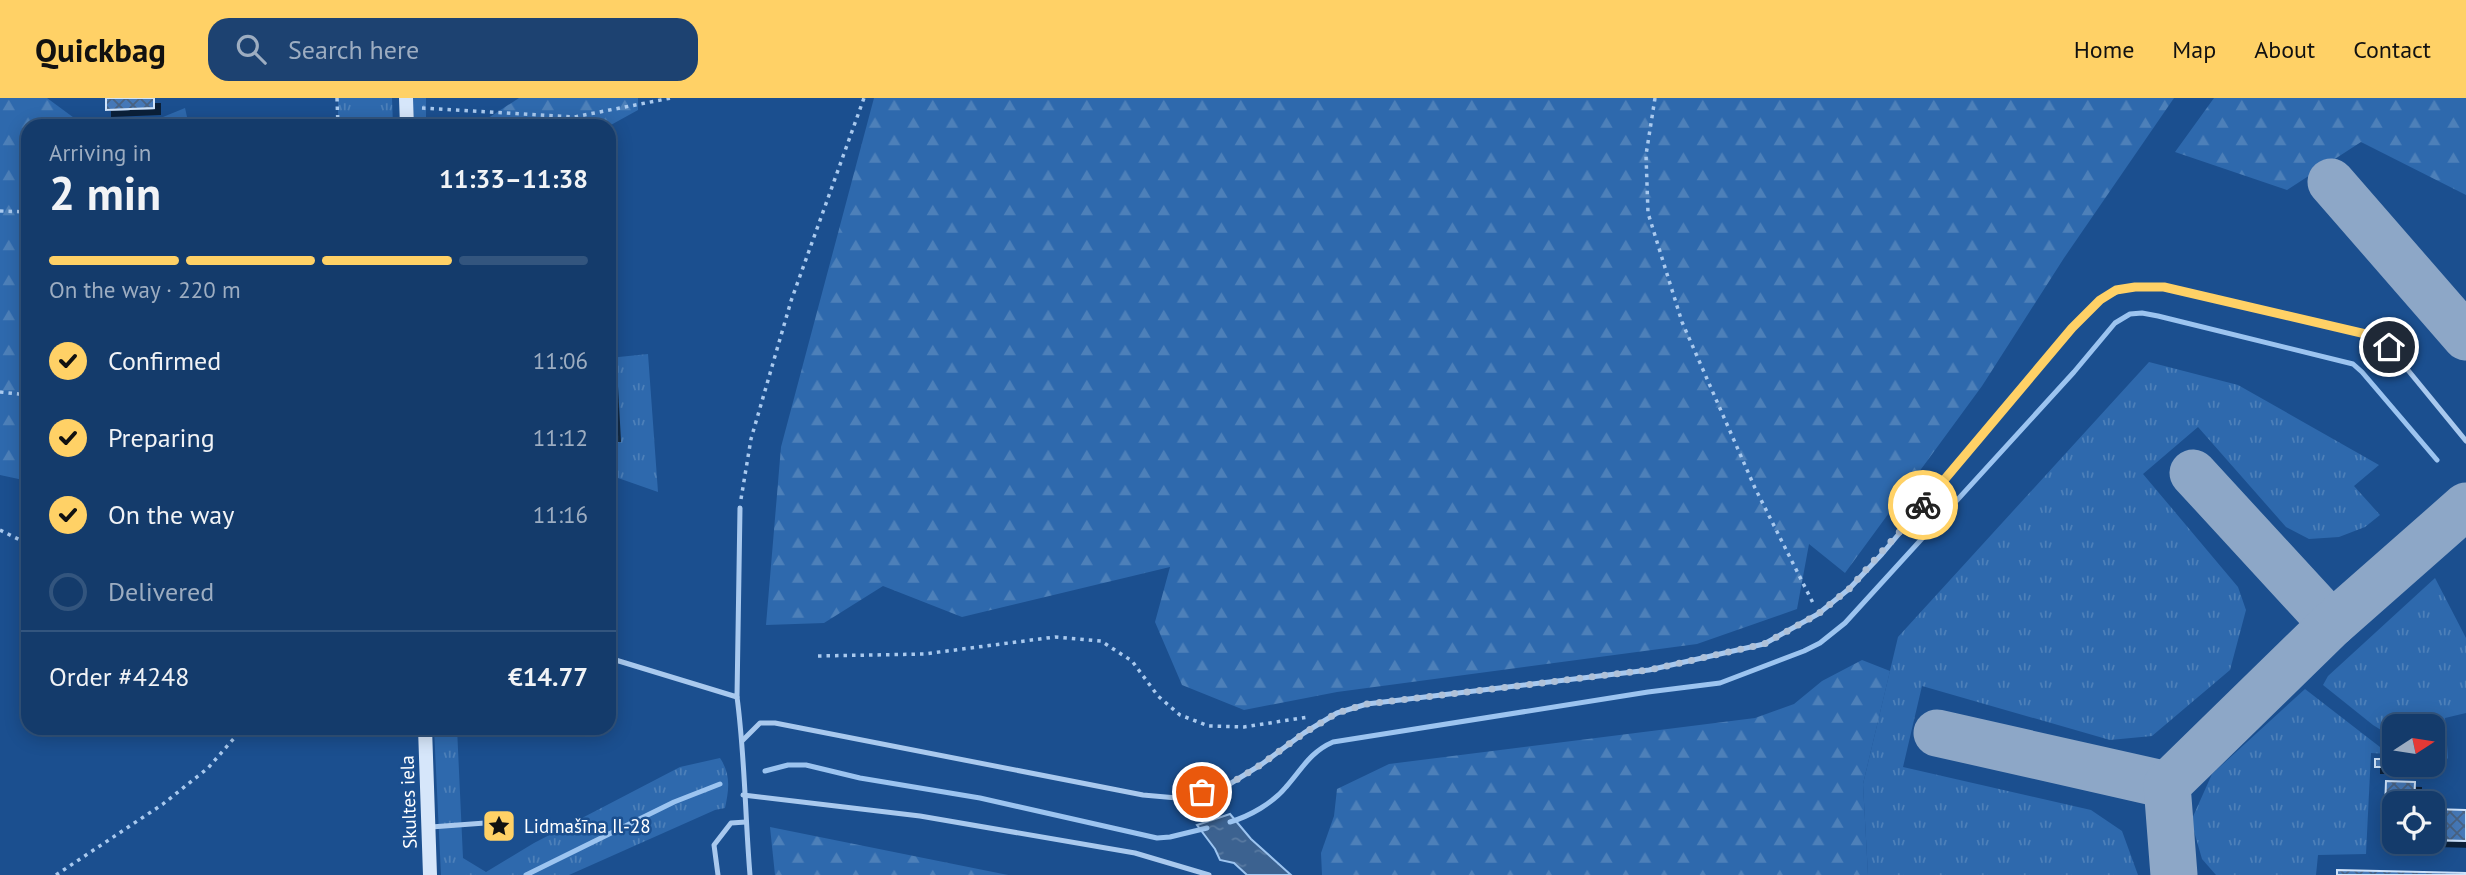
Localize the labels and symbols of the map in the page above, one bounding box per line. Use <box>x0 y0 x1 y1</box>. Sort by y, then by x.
pin <box>2359 317 2419 377</box>
courier <box>1888 470 1958 540</box>
north arrow <box>2382 714 2445 777</box>
street label: Skultes iela <box>394 755 422 849</box>
pin <box>1172 762 1232 822</box>
place icon: Lidmašīna Il-28 <box>480 807 518 845</box>
place label: Lidmašīna Il-28 <box>524 814 651 838</box>

